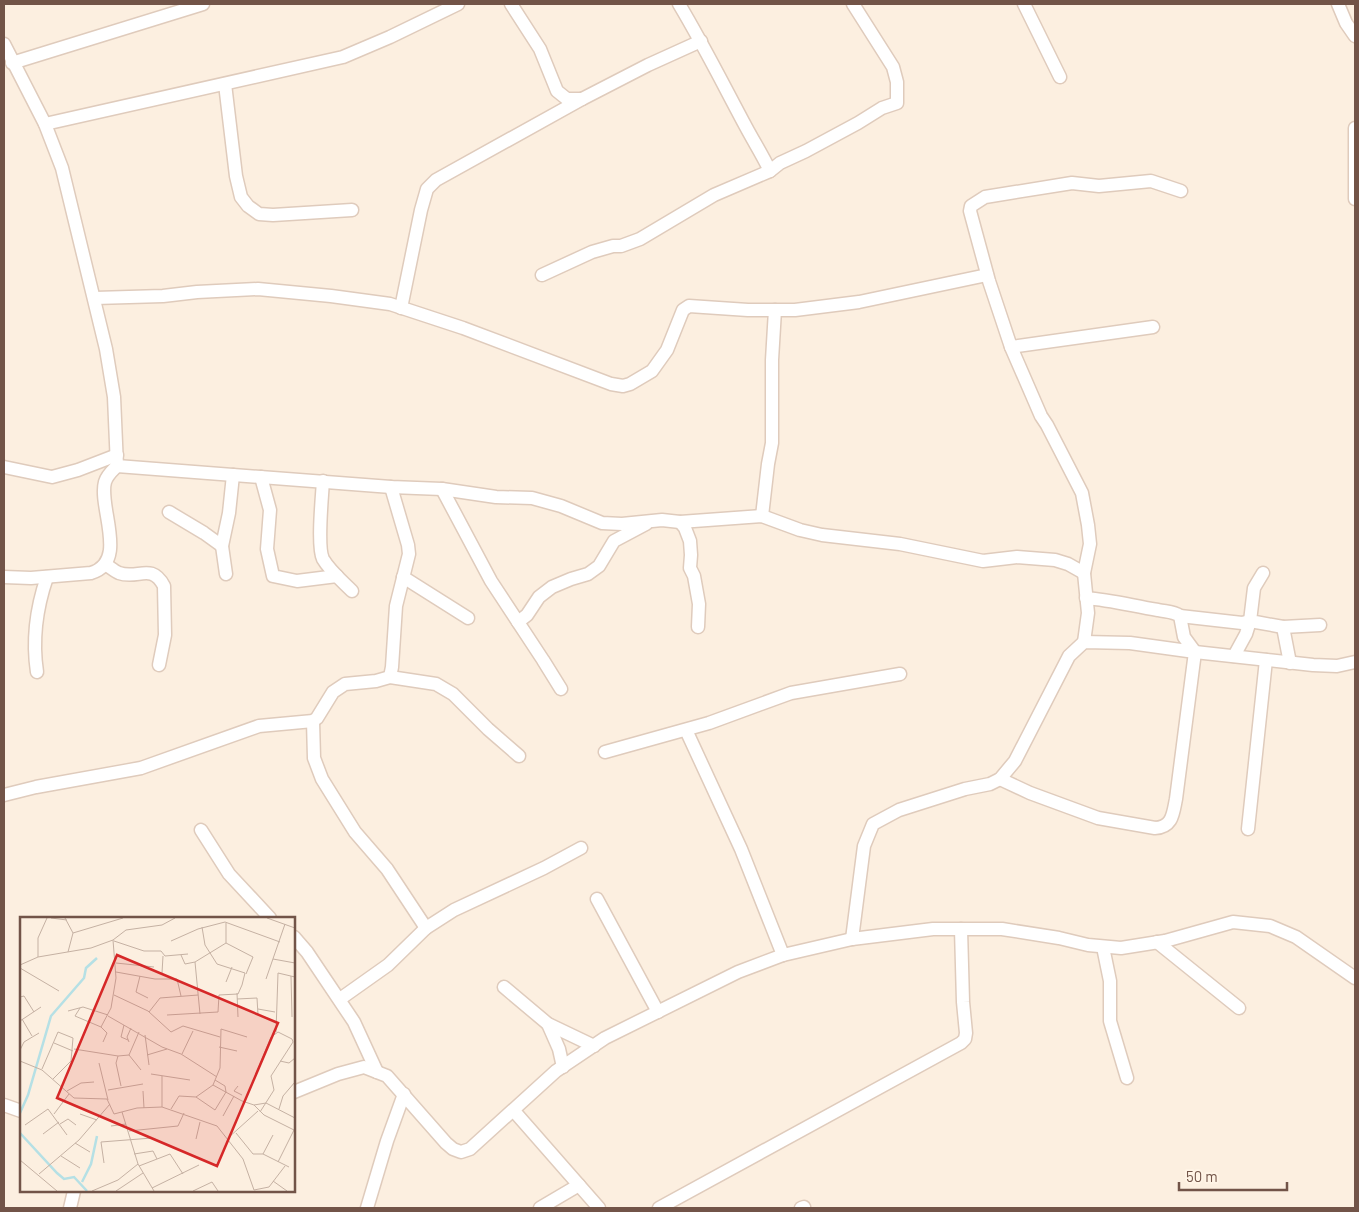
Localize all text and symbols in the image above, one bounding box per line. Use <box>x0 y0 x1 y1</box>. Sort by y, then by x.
inset map <box>20 917 295 1192</box>
scale bar <box>1179 1160 1286 1192</box>
text: 50 m <box>1186 1167 1218 1185</box>

